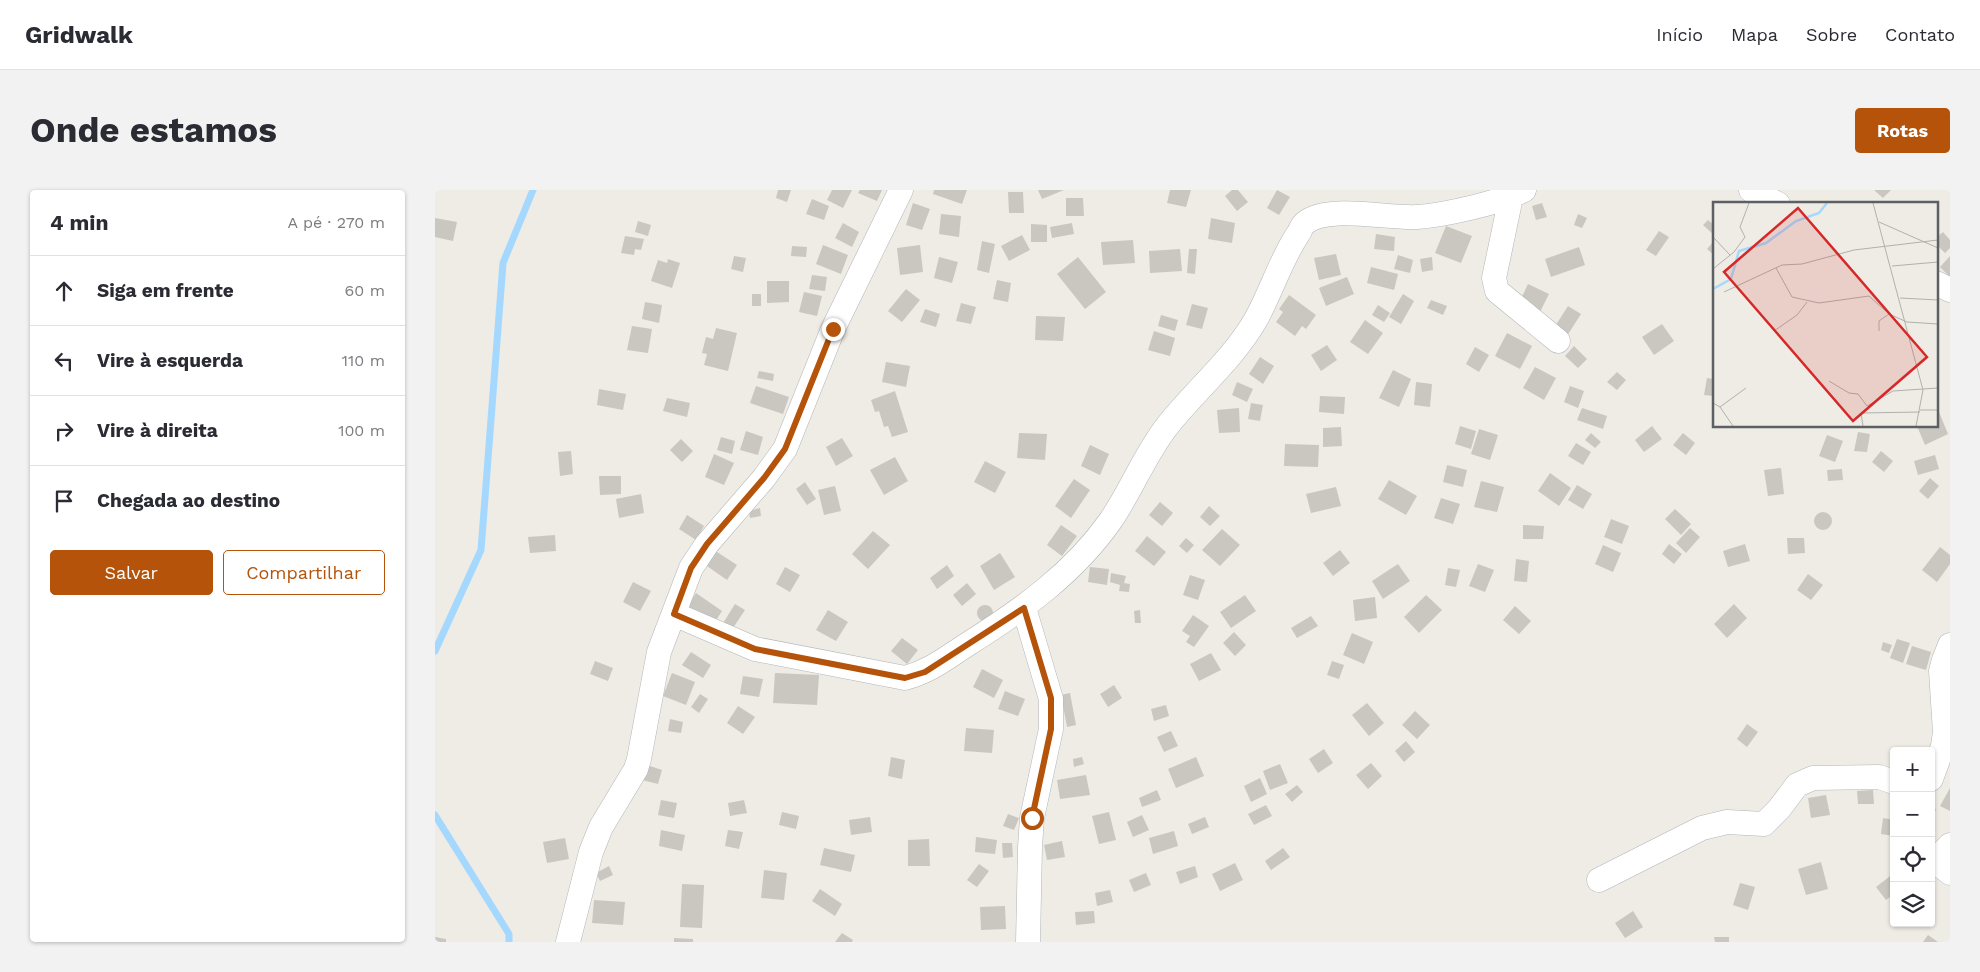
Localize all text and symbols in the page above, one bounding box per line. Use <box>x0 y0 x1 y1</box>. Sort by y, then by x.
text: Gridwalk <box>25 21 133 49</box>
text: Início <box>1656 24 1703 45</box>
text: Mapa <box>1731 24 1778 45</box>
text: Sobre <box>1806 24 1857 45</box>
text: Contato <box>1885 24 1955 45</box>
button: Rotas <box>1855 108 1950 153</box>
text: Onde estamos <box>30 109 277 151</box>
inset map <box>1713 202 1937 428</box>
text: 4 min <box>50 210 108 235</box>
text: A pé · 270 m <box>288 213 385 232</box>
icon: ahead <box>50 277 78 305</box>
text: Siga em frente <box>97 279 234 302</box>
text: 60 m <box>345 281 385 300</box>
route end <box>822 318 845 341</box>
icon: left <box>50 347 78 375</box>
text: Vire à esquerda <box>97 349 243 372</box>
text: 110 m <box>342 351 385 370</box>
icon: right <box>50 417 78 445</box>
text: Vire à direita <box>97 419 218 442</box>
text: 100 m <box>338 421 385 440</box>
icon: arrive <box>50 487 78 515</box>
text: Chegada ao destino <box>97 489 280 512</box>
button: Salvar <box>50 550 213 595</box>
button: Compartilhar <box>223 550 385 595</box>
map controls <box>1890 747 1935 927</box>
button: + <box>1890 747 1935 792</box>
button: − <box>1890 792 1935 837</box>
route start <box>1021 807 1044 830</box>
button: locate <box>1890 837 1935 882</box>
button: layers <box>1890 882 1935 927</box>

